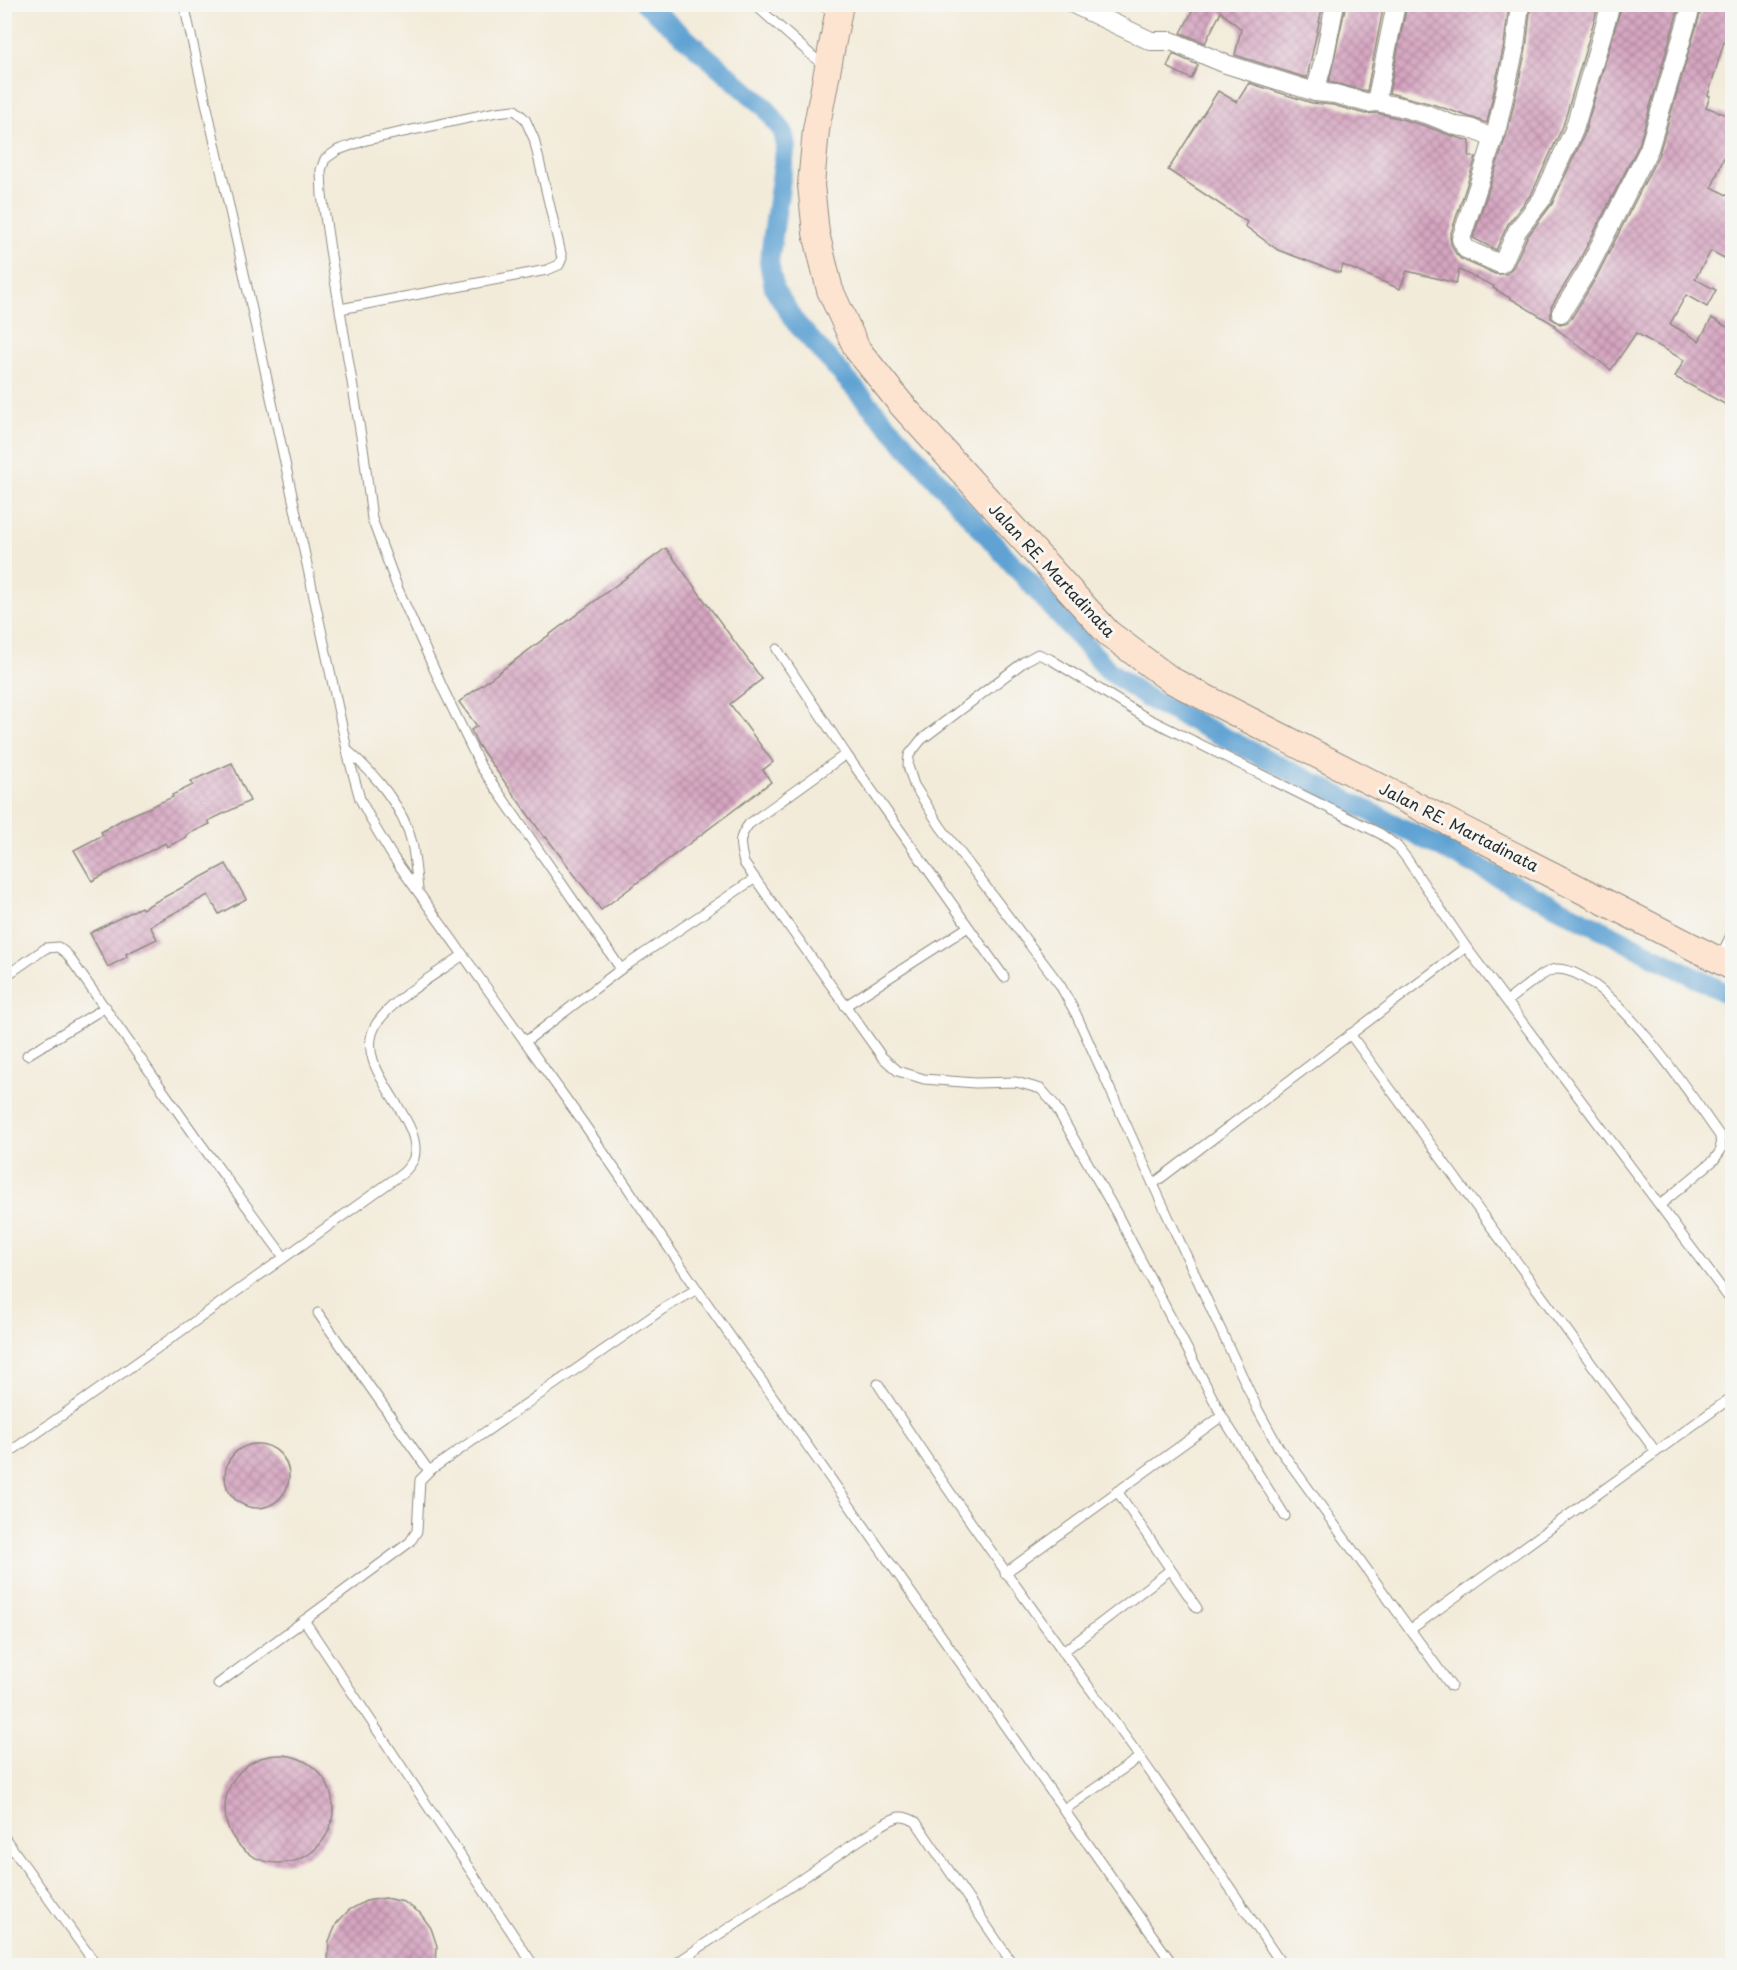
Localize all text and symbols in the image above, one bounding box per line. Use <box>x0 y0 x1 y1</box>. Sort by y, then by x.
street label: Jalan RE. Martadinata <box>984 497 1122 642</box>
street label: Jalan RE. Martadinata <box>1376 775 1543 877</box>

